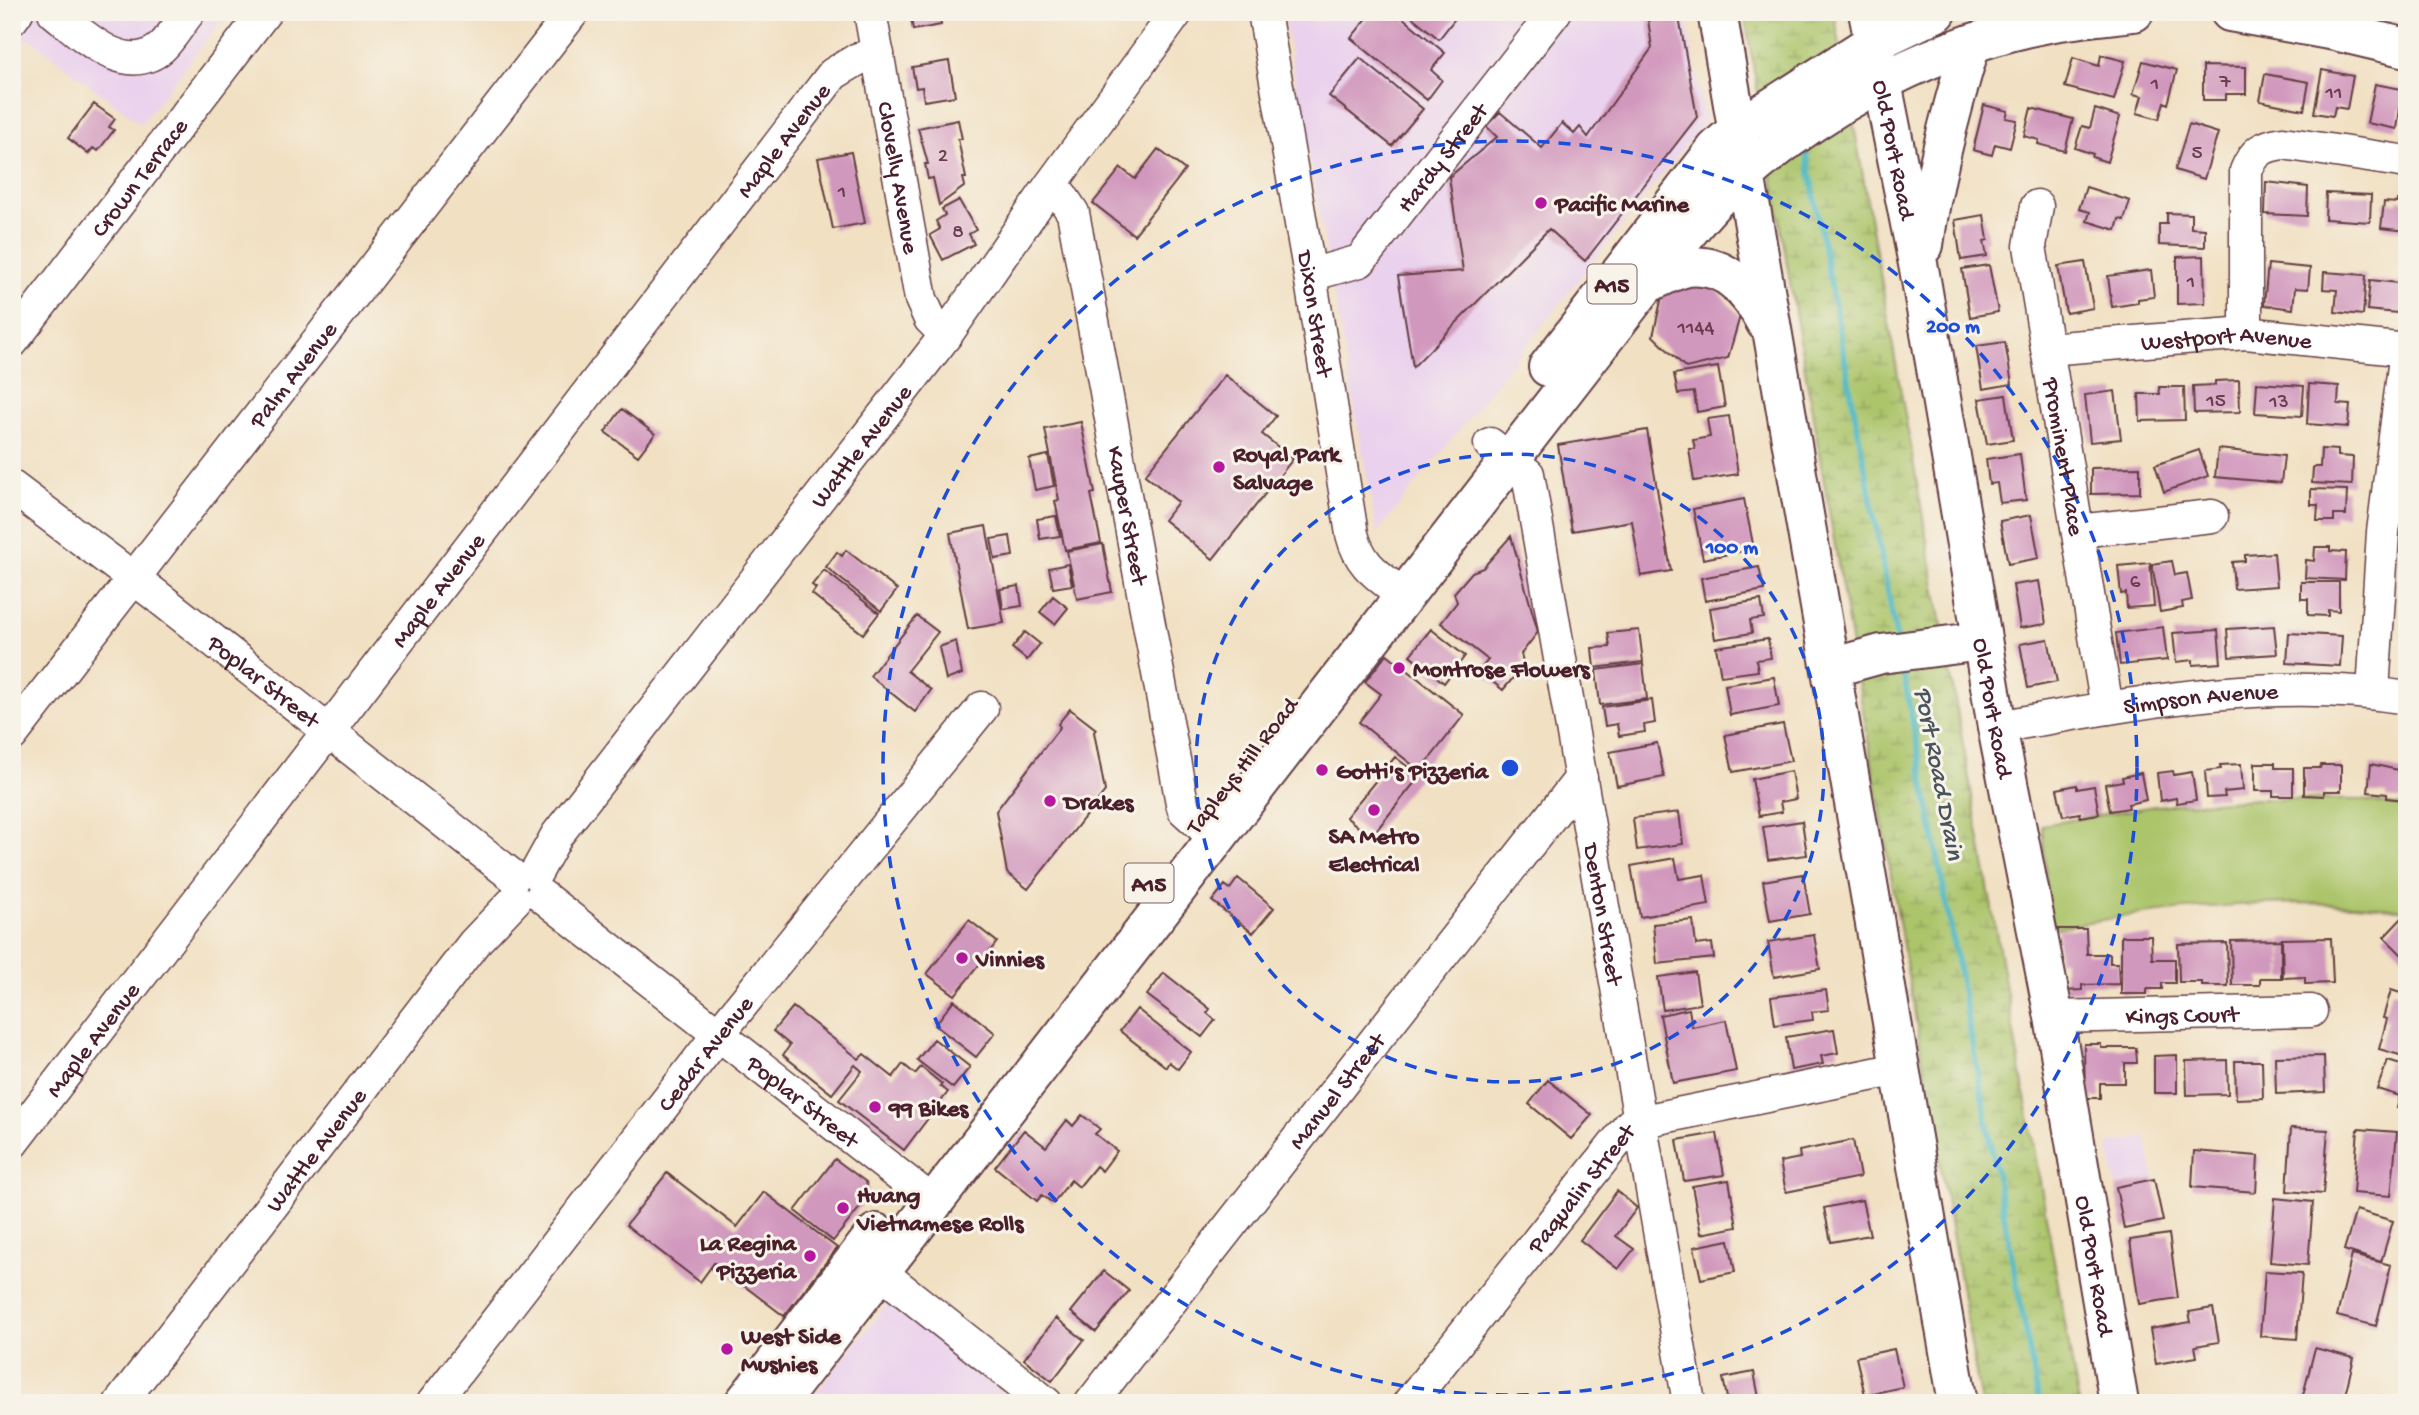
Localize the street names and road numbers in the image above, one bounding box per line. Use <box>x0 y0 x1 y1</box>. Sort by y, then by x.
street label: Maple Avenue <box>732 78 839 205</box>
street label: Old Port Road <box>1864 78 1920 224</box>
street label: Hardy Street <box>1392 97 1497 220</box>
street label: Clovelly Avenue <box>868 100 924 257</box>
street label: Crown Terrace <box>87 113 196 244</box>
street label: Dixon Street <box>1288 247 1338 381</box>
road number: A15 <box>1588 264 1636 304</box>
street label: Palm Avenue <box>244 317 346 436</box>
street label: Westport Avenue <box>2140 321 2314 359</box>
street label: Prominent Place <box>2034 375 2089 539</box>
street label: Wattle Avenue <box>806 379 920 515</box>
street label: Kauper Street <box>1098 444 1153 589</box>
street label: Maple Avenue <box>387 528 494 655</box>
street label: Poplar Street <box>200 630 326 738</box>
street label: Old Port Road <box>1964 636 2018 783</box>
street label: Simpson Avenue <box>2122 679 2279 723</box>
street label: Tapleys Hill Road <box>1180 691 1307 843</box>
street label: Denton Street <box>1574 840 1628 990</box>
road number: A15 <box>1124 863 1174 902</box>
street label: Maple Avenue <box>41 977 148 1105</box>
street label: Cedar Avenue <box>653 991 762 1119</box>
street label: Kings Court <box>2125 1002 2241 1033</box>
street label: Manuel Street <box>1284 1027 1395 1157</box>
street label: Poplar Street <box>739 1050 865 1158</box>
street label: Wattle Avenue <box>261 1083 375 1219</box>
street label: Paqualin Street <box>1522 1118 1644 1261</box>
street label: Old Port Road <box>2066 1194 2119 1340</box>

